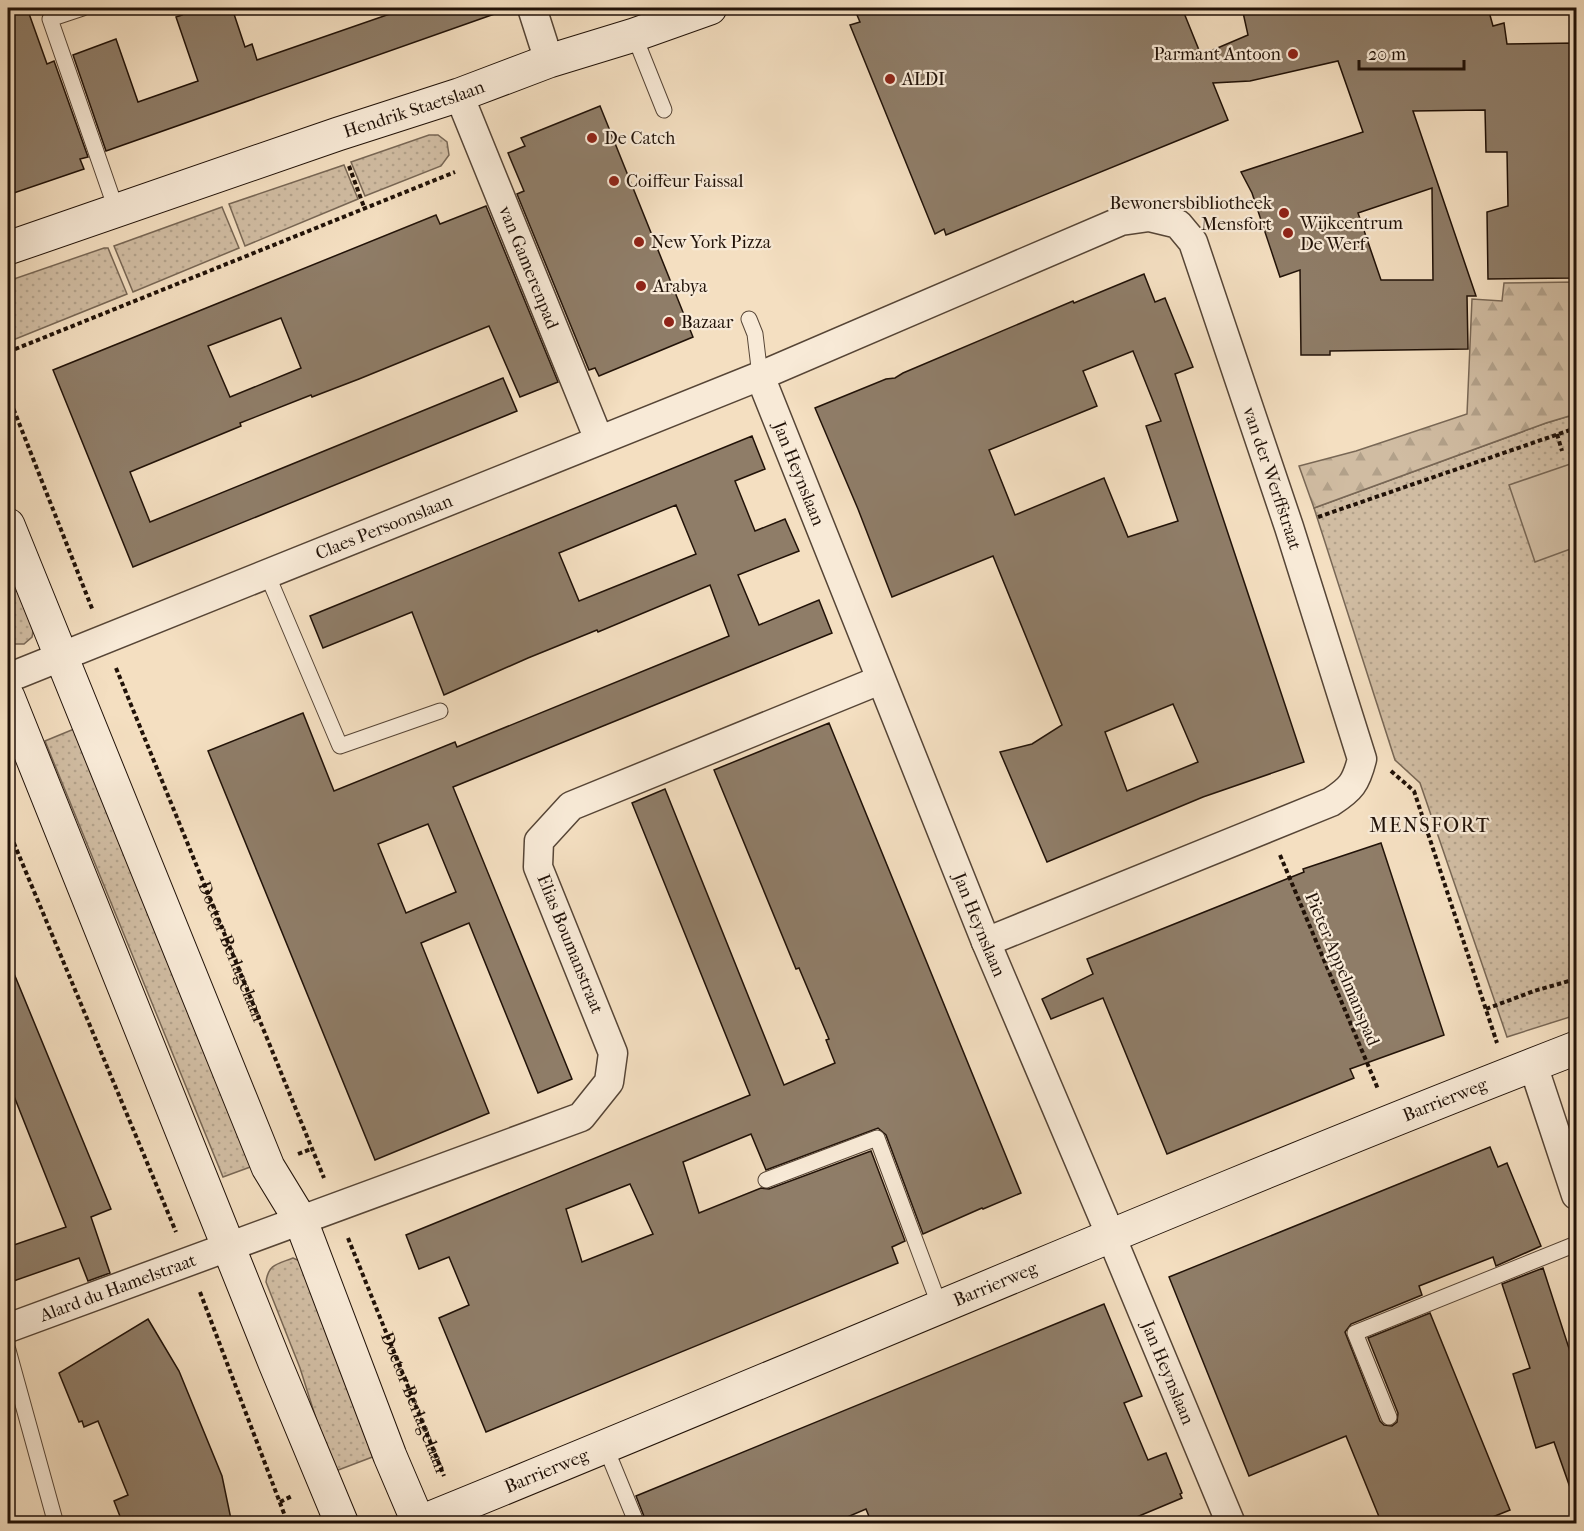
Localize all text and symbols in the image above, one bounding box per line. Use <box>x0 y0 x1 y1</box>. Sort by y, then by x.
scale bar <box>1359 33 1464 71</box>
place label: Parmant Antoon <box>1153 44 1282 65</box>
text: 20 m <box>1368 44 1406 65</box>
marker: Parmant Antoon <box>1286 47 1300 61</box>
place label: ALDI <box>901 69 945 90</box>
marker: ALDI <box>883 72 897 86</box>
street label: Hendrik Staetslaan <box>341 76 488 142</box>
place label: De Catch <box>604 128 675 149</box>
marker: De Catch <box>585 131 599 145</box>
place label: Coiffeur Faissal <box>626 171 743 192</box>
marker: Coiffeur Faissal <box>607 174 621 188</box>
place label: Bewonersbibliotheek Mensfort <box>1110 193 1273 235</box>
street label: van Gamerenpad <box>495 203 563 332</box>
marker: Bewonersbibliotheek Mensfort <box>1277 206 1291 220</box>
place label: Wijkcentrum De Werf <box>1299 213 1403 255</box>
marker: Wijkcentrum De Werf <box>1281 226 1295 240</box>
place label: New York Pizza <box>651 232 772 253</box>
marker: New York Pizza <box>632 235 646 249</box>
place label: Arabya <box>652 276 708 297</box>
marker: Arabya <box>634 279 648 293</box>
place label: Bazaar <box>681 312 734 333</box>
marker: Bazaar <box>662 315 676 329</box>
street label: van der Werffstraat <box>1239 404 1306 553</box>
street label: Jan Heynslaan <box>768 417 829 529</box>
street label: Claes Persoonslaan <box>312 490 456 564</box>
district label: MENSFORT <box>1369 814 1491 837</box>
street label: Jan Heynslaan <box>948 868 1010 980</box>
street label: Elias Boumanstraat <box>532 871 608 1017</box>
street label: Doctor Berlagelaan <box>194 878 270 1025</box>
street label: Pieter Appelmanspad <box>1300 889 1384 1049</box>
street label: Barrierweg <box>1400 1073 1490 1126</box>
street label: Alard du Hamelstraat <box>36 1249 199 1326</box>
street label: Barrierweg <box>950 1257 1041 1311</box>
street label: Jan Heynslaan <box>1136 1316 1199 1428</box>
street label: Doctor Berlagelaan <box>376 1329 452 1476</box>
street label: Barrierweg <box>501 1444 592 1497</box>

